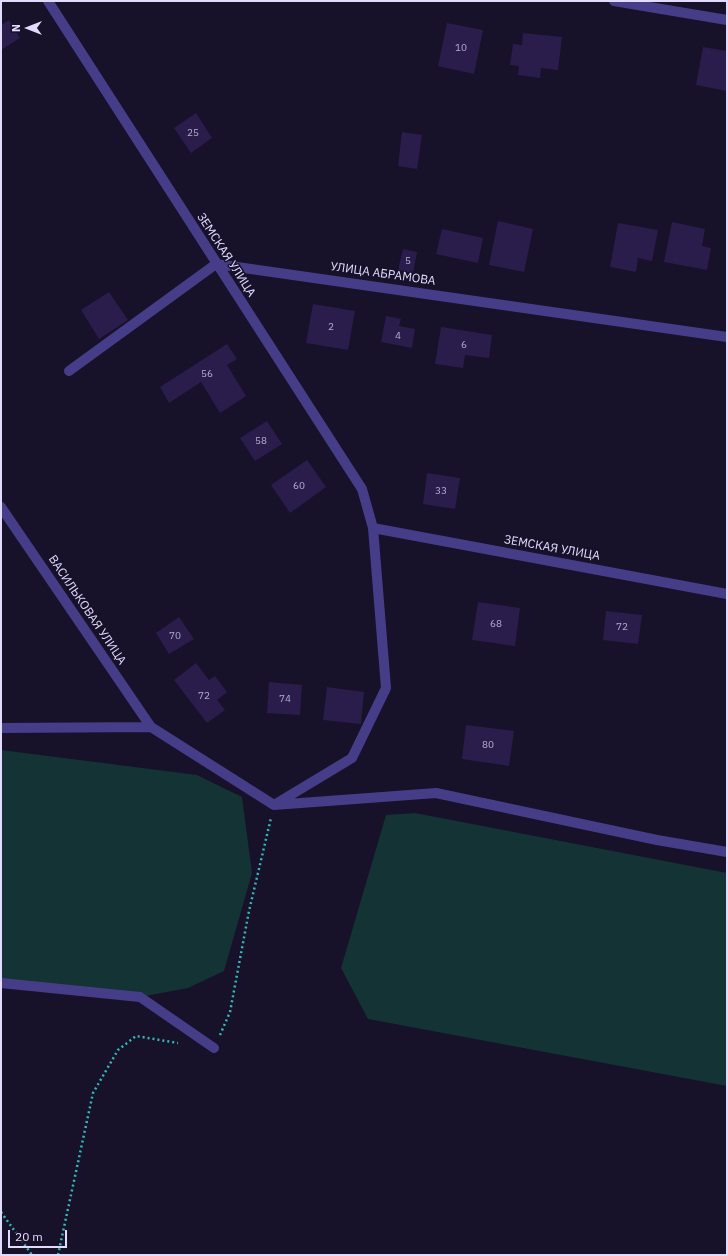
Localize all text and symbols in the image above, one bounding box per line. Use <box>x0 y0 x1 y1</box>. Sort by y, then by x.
north arrow <box>8 8 48 48</box>
text: N <box>9 24 23 32</box>
house number: 10 <box>455 42 467 54</box>
house number: 25 <box>187 127 199 139</box>
street label: ЗЕМСКАЯ УЛИЦА <box>194 210 258 300</box>
house number: 5 <box>405 255 411 267</box>
street label: УЛИЦА АБРАМОВА <box>330 260 436 288</box>
house number: 2 <box>328 321 334 333</box>
house number: 4 <box>395 330 401 342</box>
house number: 6 <box>461 339 467 351</box>
house number: 56 <box>201 368 213 380</box>
house number: 58 <box>255 435 267 447</box>
house number: 60 <box>293 480 305 492</box>
house number: 33 <box>435 485 447 497</box>
street label: ЗЕМСКАЯ УЛИЦА <box>503 532 601 564</box>
street label: ВАСИЛЬКОВАЯ УЛИЦА <box>45 553 129 667</box>
house number: 68 <box>490 618 502 630</box>
house number: 72 <box>616 621 628 633</box>
house number: 70 <box>169 630 181 642</box>
house number: 72 <box>198 690 210 702</box>
house number: 74 <box>279 693 291 705</box>
house number: 80 <box>482 739 494 751</box>
scale bar <box>10 1222 69 1248</box>
text: 20 m <box>15 1229 43 1244</box>

